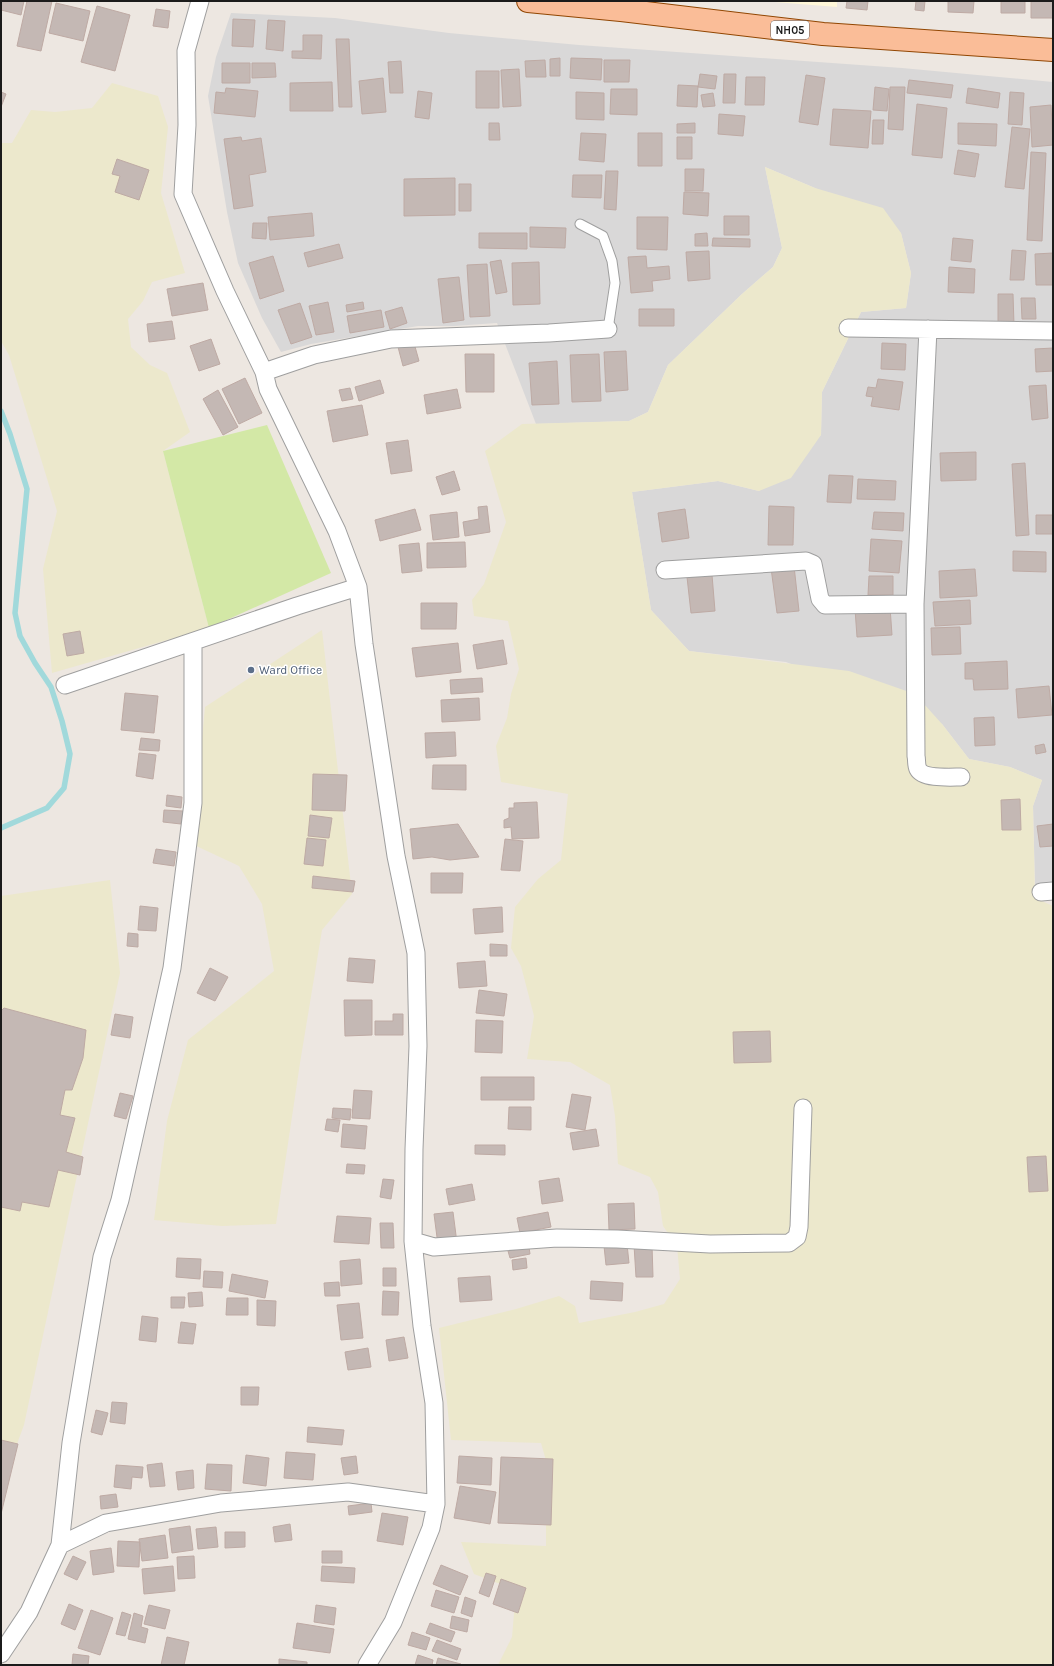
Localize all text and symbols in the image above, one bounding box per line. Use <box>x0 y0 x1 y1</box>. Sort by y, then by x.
road number: NH05 <box>771 21 809 39</box>
place label: Ward Office <box>259 663 322 677</box>
marker: Ward Office <box>246 665 256 675</box>

